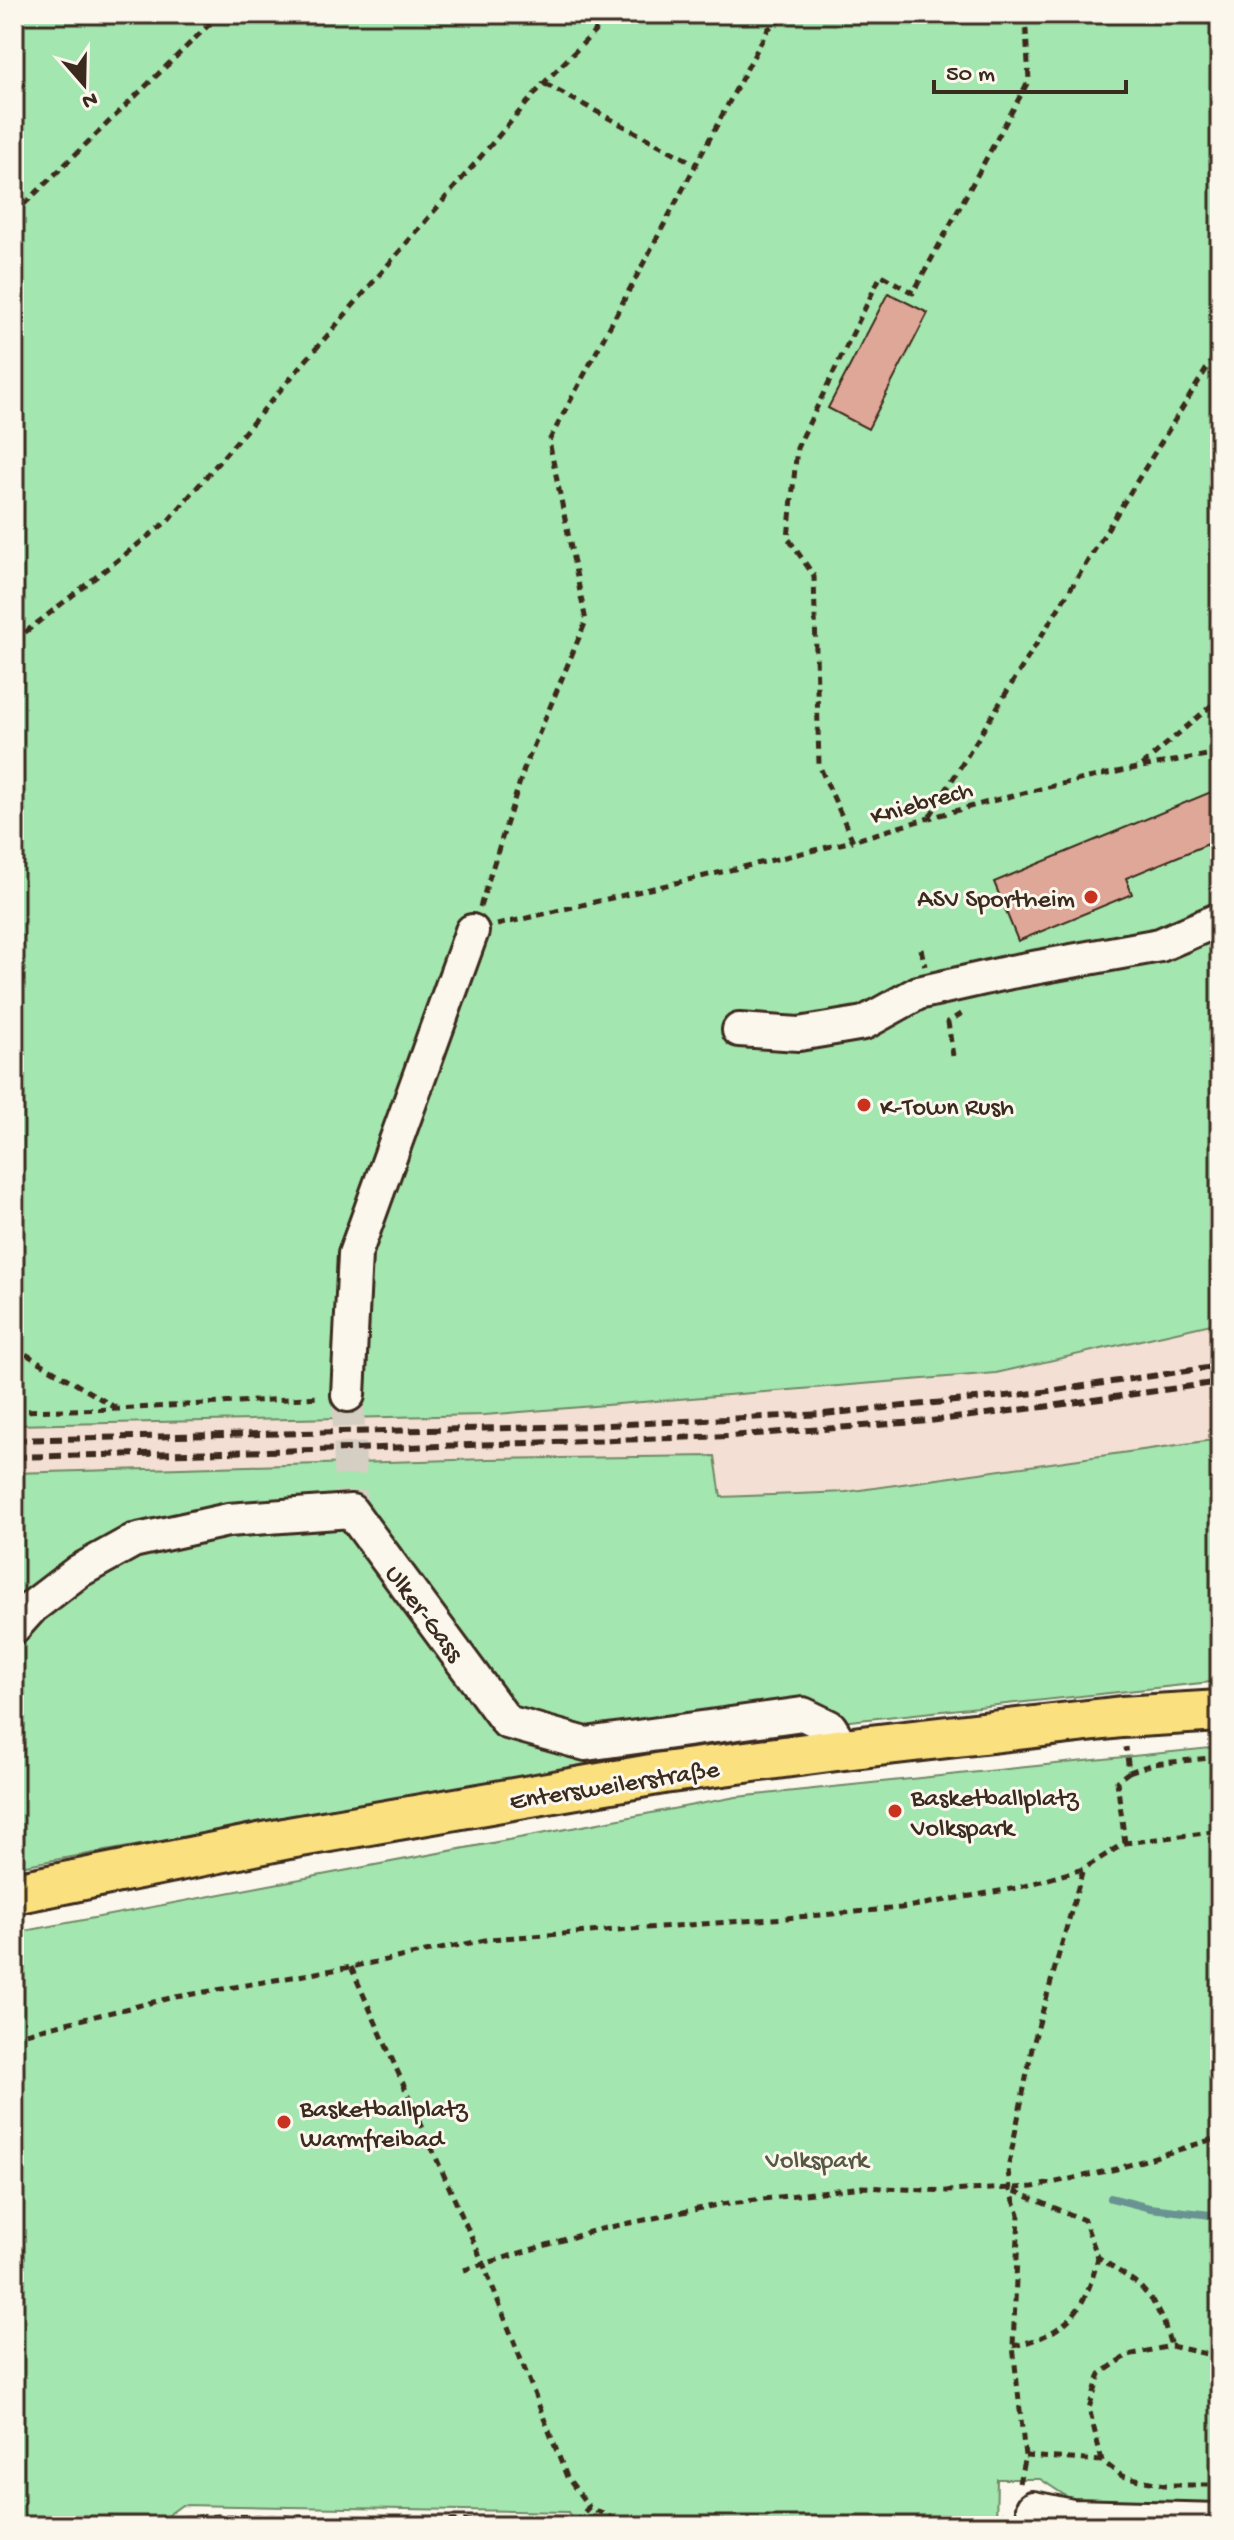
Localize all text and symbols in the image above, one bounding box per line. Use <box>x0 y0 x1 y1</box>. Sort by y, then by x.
north arrow <box>44 44 124 124</box>
scale bar <box>934 44 1126 94</box>
text: 50 m <box>946 61 995 90</box>
text: N <box>78 84 101 114</box>
street label: Kniebrech <box>868 776 977 835</box>
place label: ASV Sportheim <box>917 886 1075 917</box>
marker: ASV Sportheim <box>1082 888 1100 906</box>
place label: K-Town Rush <box>880 1094 1014 1125</box>
marker: K-Town Rush <box>855 1096 873 1114</box>
street label: Ulker-Gass <box>376 1560 470 1670</box>
street label: Entersweilerstraße <box>508 1755 722 1819</box>
place label: Basketballplatz Volkspark <box>910 1785 1080 1846</box>
marker: Basketballplatz Volkspark <box>886 1802 904 1820</box>
place label: Basketballplatz Warmfreibad <box>299 2096 469 2157</box>
marker: Basketballplatz Warmfreibad <box>275 2113 293 2131</box>
park label: Volkspark <box>765 2147 871 2178</box>

